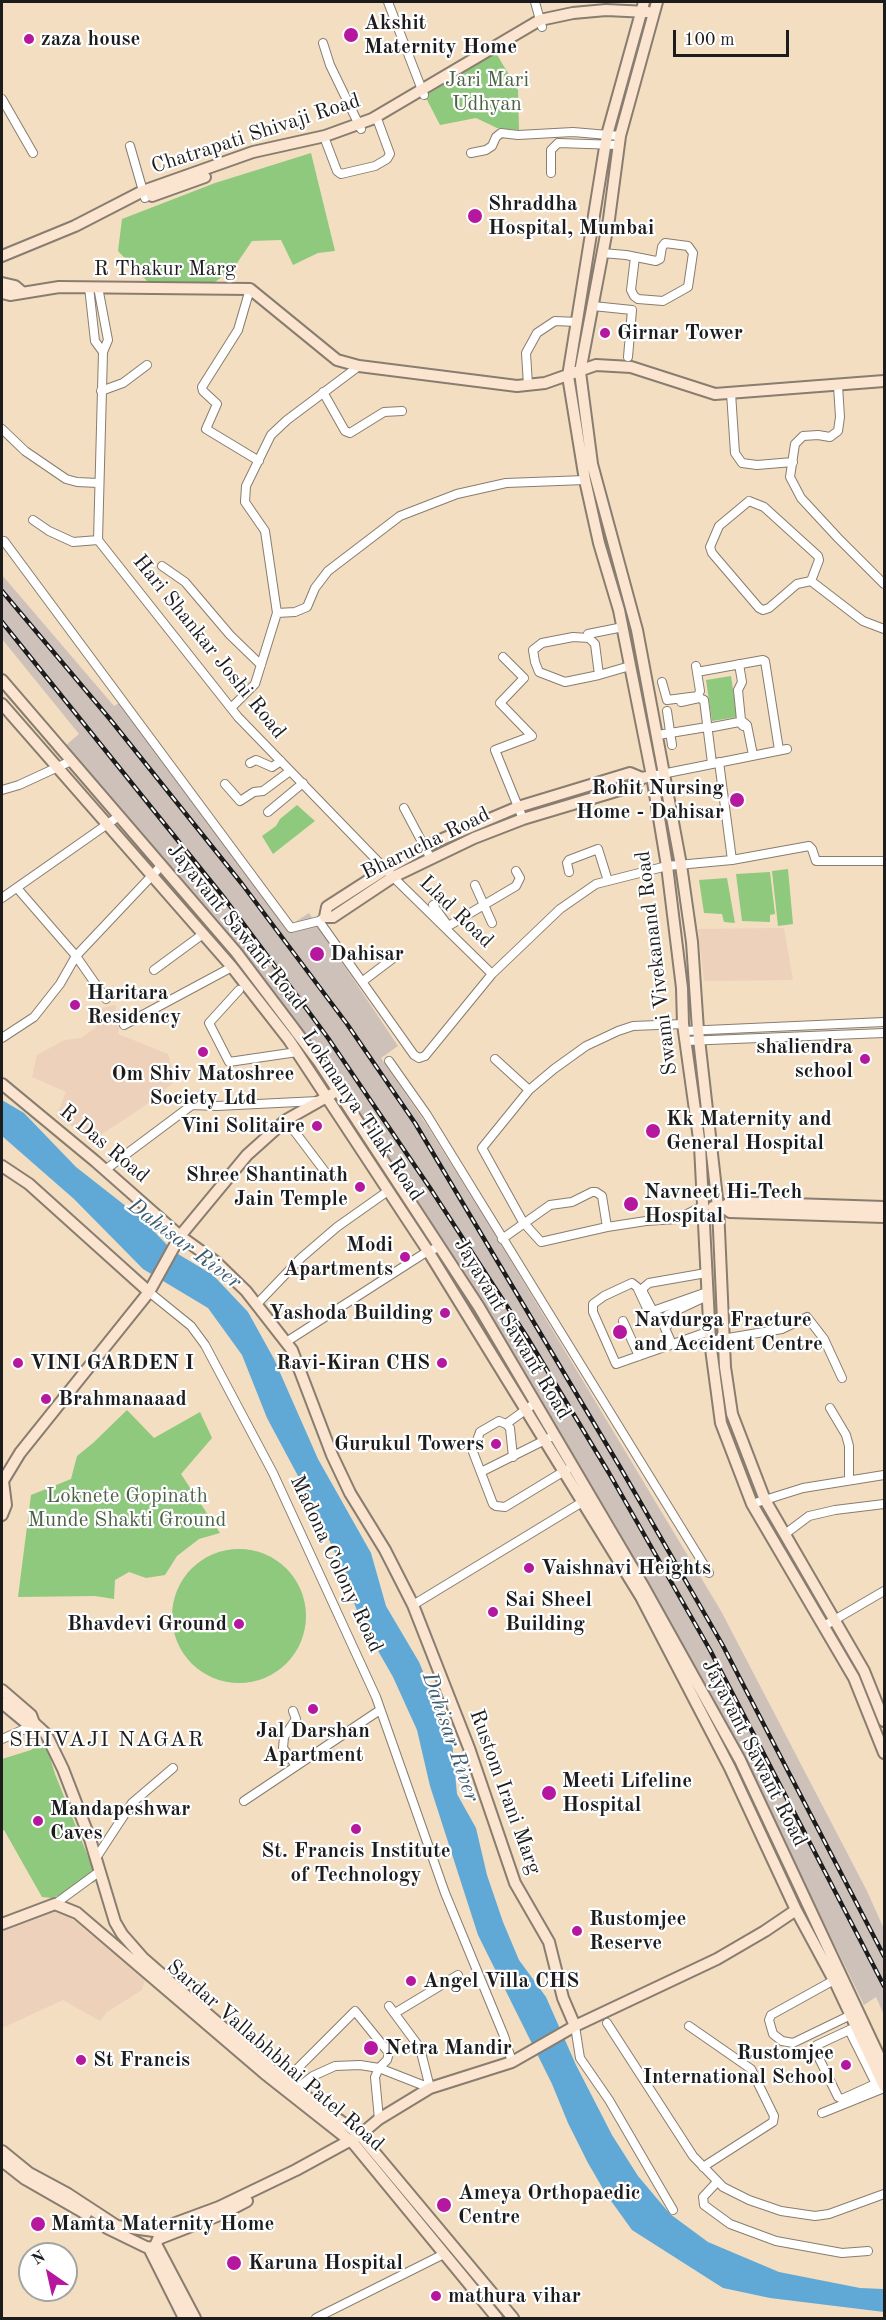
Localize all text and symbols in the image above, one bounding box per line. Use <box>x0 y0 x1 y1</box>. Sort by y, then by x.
place label: Akshit Maternity Home <box>364 10 517 60</box>
scale bar <box>676 18 792 56</box>
place label: zaza house <box>41 26 140 52</box>
marker: Akshit Maternity Home <box>342 26 360 44</box>
text: 100 m <box>684 31 735 49</box>
marker: zaza house <box>22 32 36 46</box>
park label: Jari Mari Udhyan <box>445 67 529 117</box>
street label: Chatrapati Shivaji Road <box>148 88 364 180</box>
place label: Shraddha Hospital, Mumbai <box>488 191 654 241</box>
marker: Shraddha Hospital, Mumbai <box>466 207 484 225</box>
street label: R Thakur Marg <box>94 256 236 282</box>
place label: Girnar Tower <box>617 320 743 346</box>
marker: Girnar Tower <box>598 326 612 340</box>
street label: Hari Shankar Joshi Road <box>127 550 291 744</box>
place label: Rohit Nursing Home - Dahisar <box>576 775 724 825</box>
marker: Rohit Nursing Home - Dahisar <box>728 791 746 809</box>
street label: Bharucha Road <box>358 802 494 886</box>
street label: Jayavant Sawant Road <box>161 839 311 1015</box>
street label: Swami Vivekanand Road <box>631 849 683 1077</box>
street label: Llad Road <box>414 870 498 954</box>
place label: Dahisar <box>330 941 404 967</box>
marker: Dahisar <box>308 945 326 963</box>
place label: Haritara Residency <box>87 980 181 1030</box>
marker: Haritara Residency <box>68 998 82 1012</box>
street label: Lokmanya Tilak Road <box>295 1026 429 1206</box>
place label: shaliendra school <box>756 1034 853 1084</box>
marker: Om Shiv Matoshree Society Ltd <box>196 1045 210 1059</box>
marker: shaliendra school <box>858 1052 872 1066</box>
place label: Om Shiv Matoshree Society Ltd <box>112 1061 294 1111</box>
street label: R Das Road <box>54 1099 154 1189</box>
place label: Kk Maternity and General Hospital <box>666 1106 832 1156</box>
place label: Vini Solitaire <box>180 1113 305 1139</box>
marker: Vini Solitaire <box>310 1119 324 1133</box>
marker: Kk Maternity and General Hospital <box>644 1122 662 1140</box>
place label: Shree Shantinath Jain Temple <box>186 1162 348 1212</box>
place label: Navneet Hi-Tech Hospital <box>644 1179 802 1229</box>
marker: Shree Shantinath Jain Temple <box>353 1180 367 1194</box>
water label: Dahisar River <box>122 1193 246 1295</box>
marker: Navneet Hi-Tech Hospital <box>622 1195 640 1213</box>
place label: Modi Apartments <box>283 1232 393 1282</box>
street label: Jayavant Sawant Road <box>448 1234 576 1424</box>
marker: Modi Apartments <box>398 1250 412 1264</box>
place label: Yashoda Building <box>269 1300 433 1326</box>
marker: Yashoda Building <box>438 1306 452 1320</box>
place label: Navdurga Fracture and Accident Centre <box>634 1307 823 1357</box>
marker: Navdurga Fracture and Accident Centre <box>611 1323 629 1341</box>
place label: VINI GARDEN I <box>30 1350 194 1376</box>
place label: Ravi-Kiran CHS <box>276 1350 430 1376</box>
marker: VINI GARDEN I <box>11 1356 25 1370</box>
marker: Ravi-Kiran CHS <box>435 1356 449 1370</box>
place label: Brahmanaaad <box>58 1386 187 1412</box>
marker: Brahmanaaad <box>39 1392 53 1406</box>
place label: Gurukul Towers <box>334 1431 484 1457</box>
marker: Gurukul Towers <box>489 1437 503 1451</box>
street label: Madona Colony Road <box>284 1471 388 1657</box>
park label: Loknete Gopinath Munde Shakti Ground <box>28 1483 226 1533</box>
place label: Vaishnavi Heights <box>541 1555 711 1581</box>
marker: Vaishnavi Heights <box>522 1561 536 1575</box>
place label: Sai Sheel Building <box>505 1587 592 1637</box>
marker: Sai Sheel Building <box>486 1605 500 1619</box>
place label: Bhavdevi Ground <box>67 1611 227 1637</box>
marker: Bhavdevi Ground <box>232 1617 246 1631</box>
street label: Jayavant Sawant Road <box>696 1655 812 1851</box>
water label: Dahisar River <box>415 1669 485 1805</box>
marker: Jal Darshan Apartment <box>306 1702 320 1716</box>
street label: Rustom Irani Marg <box>463 1706 547 1878</box>
place label: Jal Darshan Apartment <box>256 1718 370 1768</box>
district label: SHIVAJI NAGAR <box>9 1727 205 1753</box>
place label: Meeti Lifeline Hospital <box>562 1768 692 1818</box>
marker: Meeti Lifeline Hospital <box>540 1784 558 1802</box>
place label: Mandapeshwar Caves <box>50 1796 190 1846</box>
marker: Mandapeshwar Caves <box>31 1814 45 1828</box>
marker: St. Francis Institute of Technology <box>349 1822 363 1836</box>
place label: St. Francis Institute of Technology <box>261 1838 451 1888</box>
place label: Rustomjee Reserve <box>589 1906 686 1956</box>
marker: Rustomjee Reserve <box>570 1924 584 1938</box>
street label: Sardar Vallabhbhai Patel Road <box>161 1955 389 2157</box>
place label: Angel Villa CHS <box>423 1968 579 1994</box>
marker: Angel Villa CHS <box>404 1974 418 1988</box>
place label: Netra Mandir <box>385 2035 512 2061</box>
marker: Netra Mandir <box>362 2039 380 2057</box>
place label: Rustomjee International School <box>643 2040 834 2090</box>
place label: St Francis <box>93 2047 190 2073</box>
marker: St Francis <box>74 2053 88 2067</box>
marker: Rustomjee International School <box>839 2058 853 2072</box>
place label: Ameya Orthopaedic Centre <box>458 2180 641 2230</box>
marker: Ameya Orthopaedic Centre <box>435 2196 453 2214</box>
place label: Mamta Maternity Home <box>51 2211 274 2237</box>
marker: Mamta Maternity Home <box>29 2215 47 2233</box>
north arrow <box>18 2242 78 2302</box>
text: N <box>30 2249 49 2269</box>
place label: Karuna Hospital <box>248 2250 403 2276</box>
marker: Karuna Hospital <box>225 2254 243 2272</box>
place label: mathura vihar <box>448 2283 581 2309</box>
marker: mathura vihar <box>429 2289 443 2303</box>

